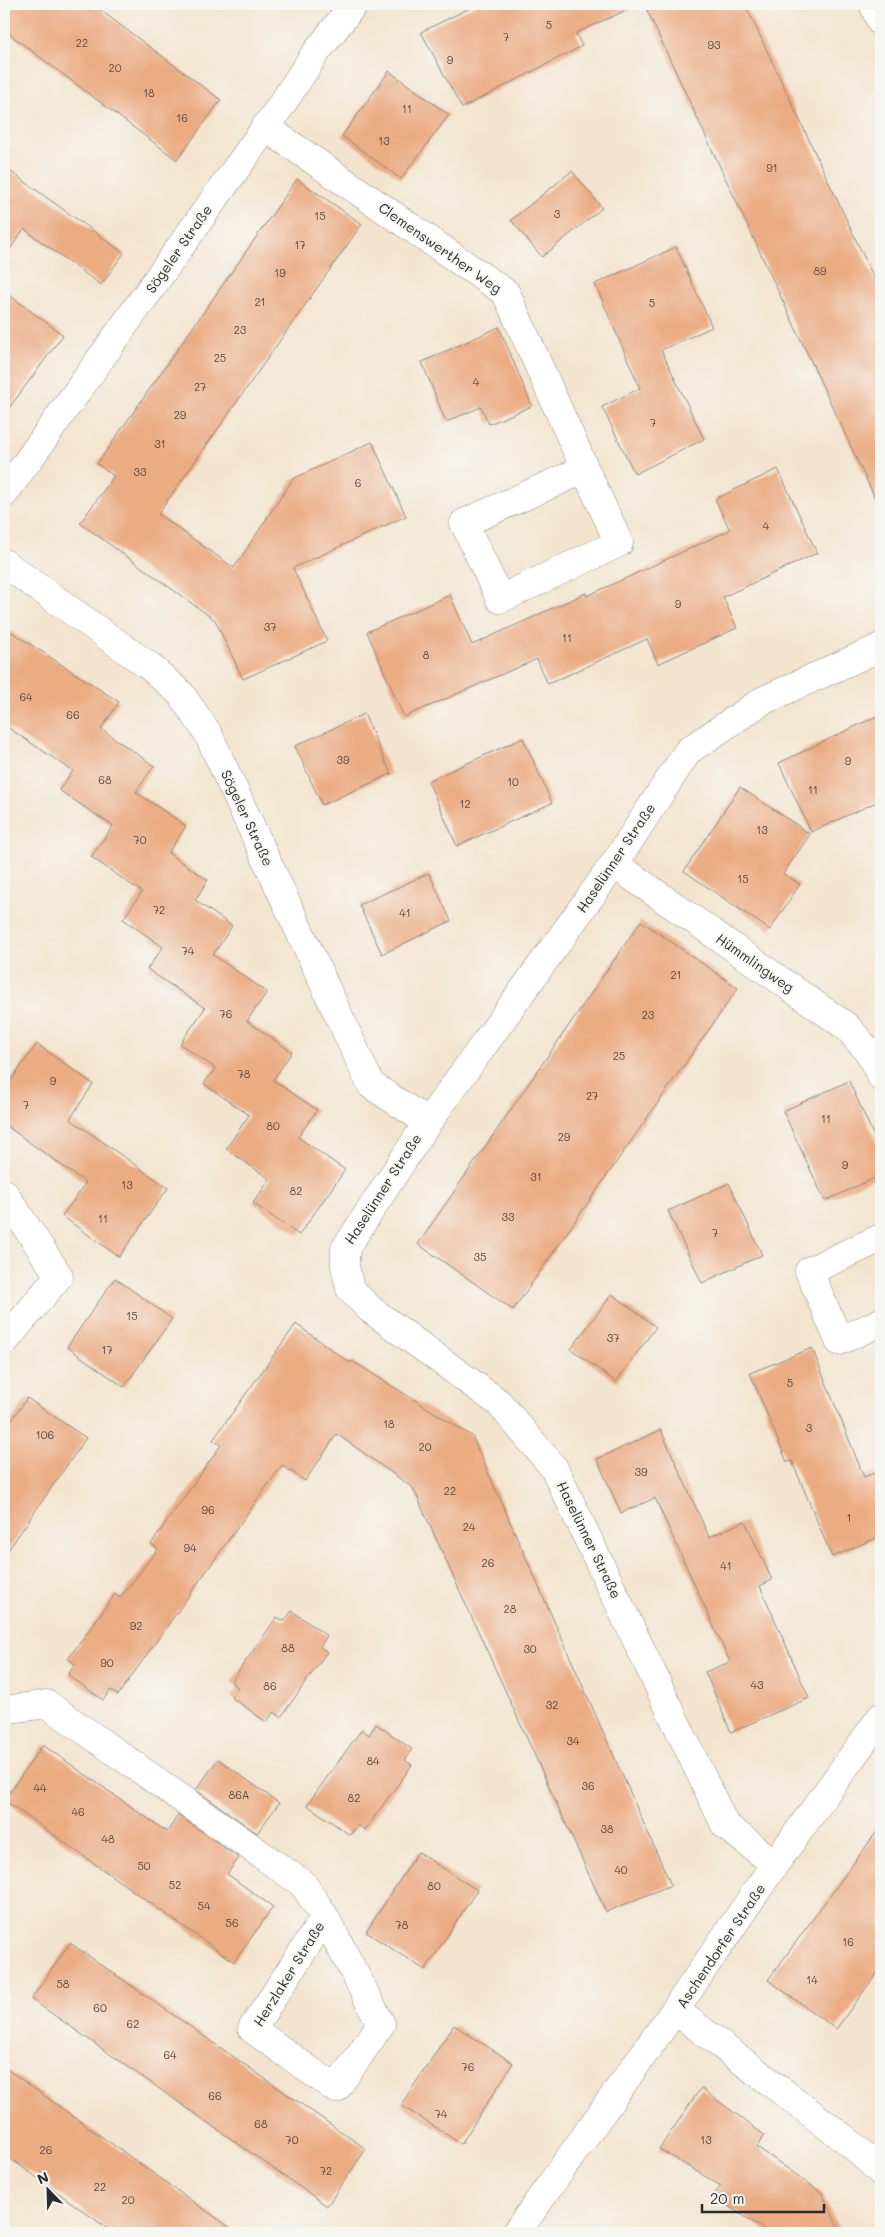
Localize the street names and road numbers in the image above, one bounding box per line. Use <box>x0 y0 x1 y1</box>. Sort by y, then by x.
street label: Clemenswerther Weg <box>375 198 506 297</box>
street label: Sögeler Straße <box>141 201 216 297</box>
street label: Sögeler Straße <box>217 767 278 869</box>
street label: Haselünner Straße <box>572 799 659 916</box>
street label: Hümmlingweg <box>712 929 798 997</box>
street label: Haselünner Straße <box>340 1130 426 1248</box>
street label: Haselünner Straße <box>553 1478 626 1602</box>
street label: Aschendorfer Straße <box>672 1880 769 2012</box>
street label: Herzlaker Straße <box>249 1918 329 2030</box>

